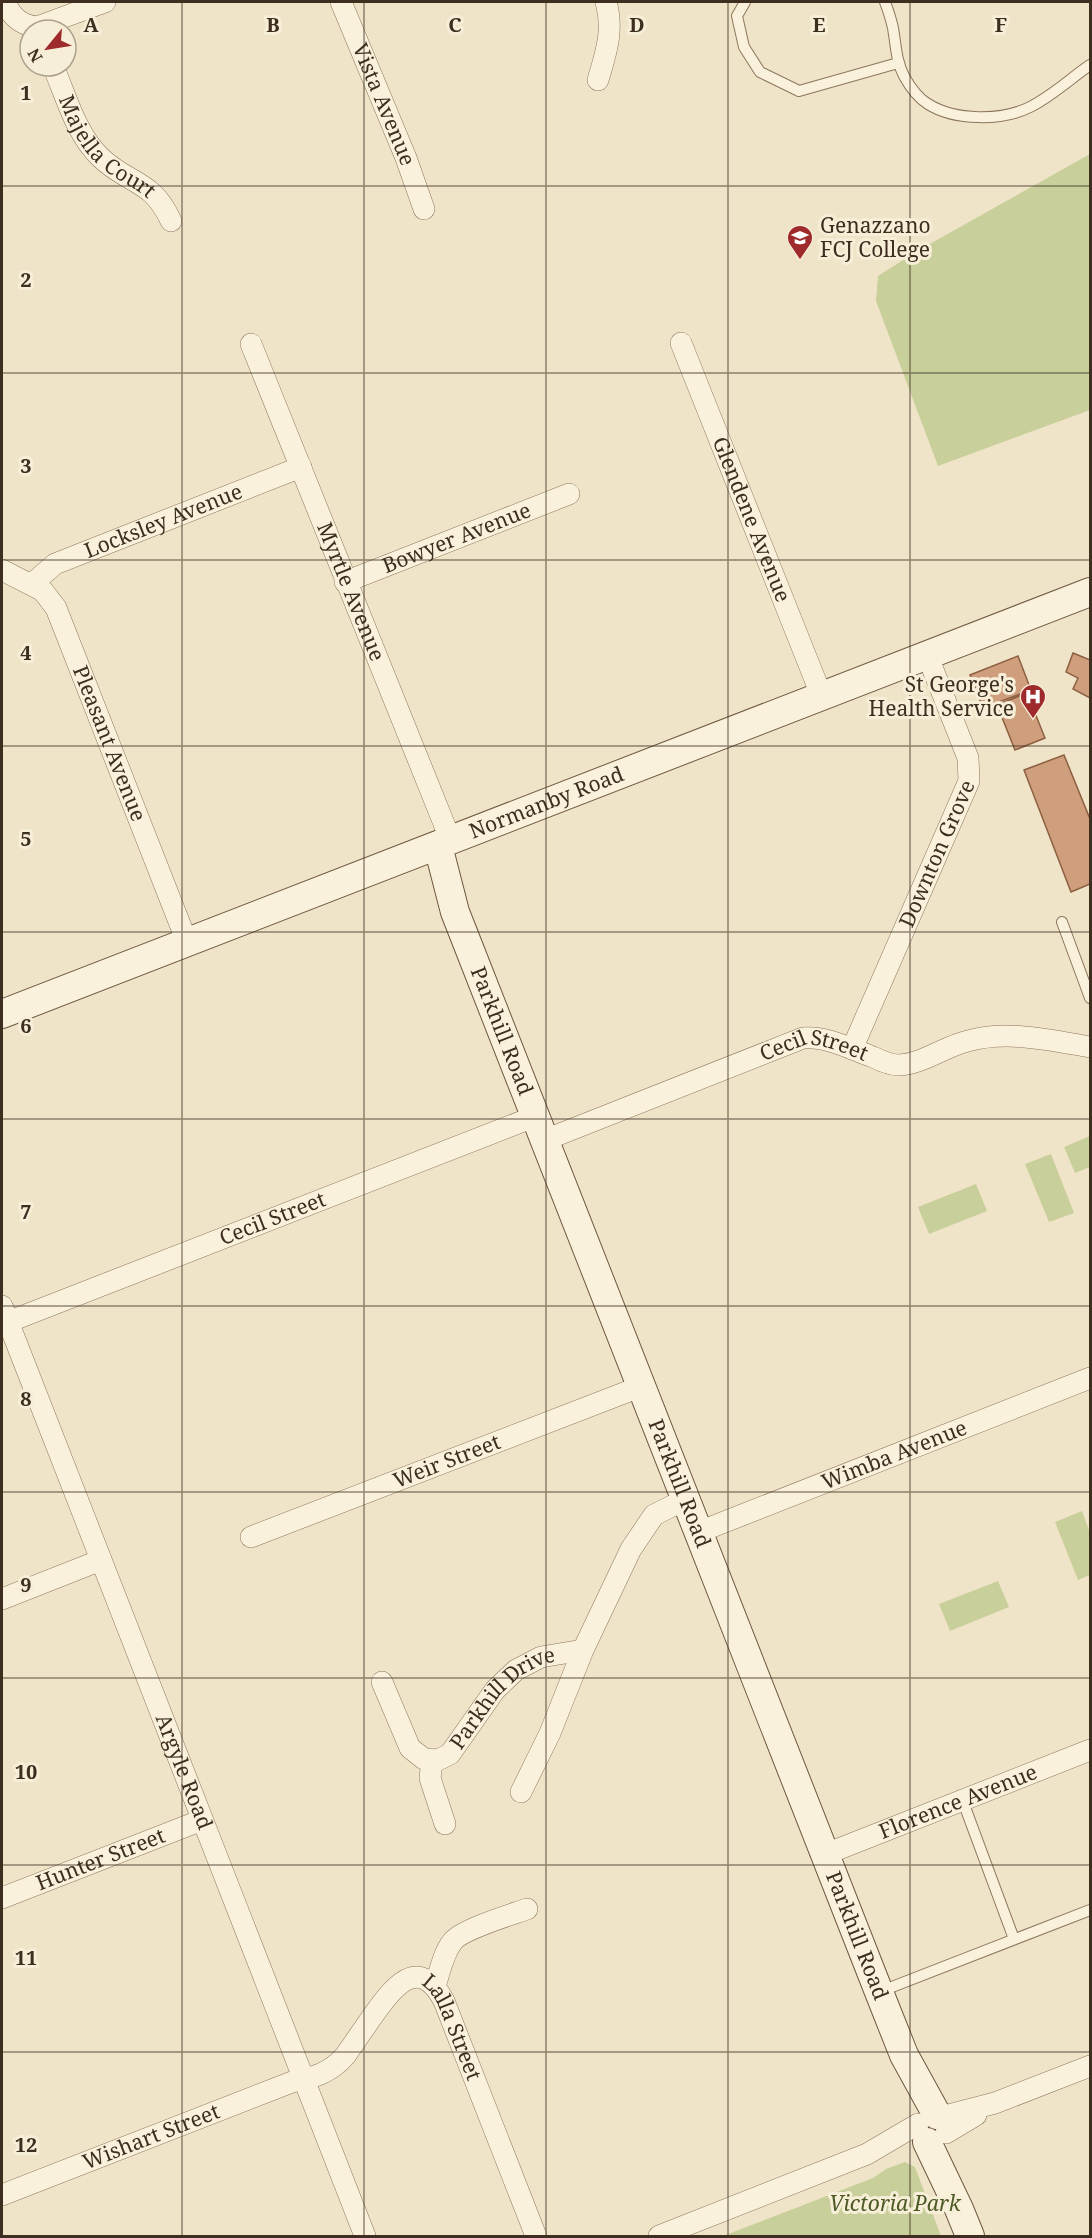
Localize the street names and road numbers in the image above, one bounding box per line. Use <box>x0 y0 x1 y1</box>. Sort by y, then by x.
street label: Vista Avenue <box>347 39 423 169</box>
street label: Majella Court <box>53 90 162 204</box>
street label: Glendene Avenue <box>707 432 798 606</box>
street label: Locksley Avenue <box>80 477 246 564</box>
street label: Bowyer Avenue <box>378 495 535 579</box>
street label: Myrtle Avenue <box>311 518 392 665</box>
street label: Pleasant Avenue <box>67 661 153 825</box>
street label: Normanby Road <box>465 759 628 845</box>
street label: Downton Grove <box>892 775 981 931</box>
street label: Parkhill Road <box>465 962 541 1099</box>
street label: Cecil Street <box>755 1023 873 1067</box>
street label: Cecil Street <box>215 1184 329 1251</box>
street label: Wimba Avenue <box>817 1413 971 1495</box>
street label: Parkhill Road <box>642 1415 718 1551</box>
street label: Weir Street <box>389 1427 504 1494</box>
street label: Parkhill Drive <box>443 1640 557 1754</box>
street label: Argyle Road <box>150 1710 220 1833</box>
street label: Florence Avenue <box>875 1757 1041 1845</box>
street label: Hunter Street <box>32 1821 169 1896</box>
street label: Parkhill Road <box>820 1867 896 2004</box>
street label: Lalla Street <box>417 1967 489 2084</box>
street label: Wishart Street <box>78 2097 223 2175</box>

